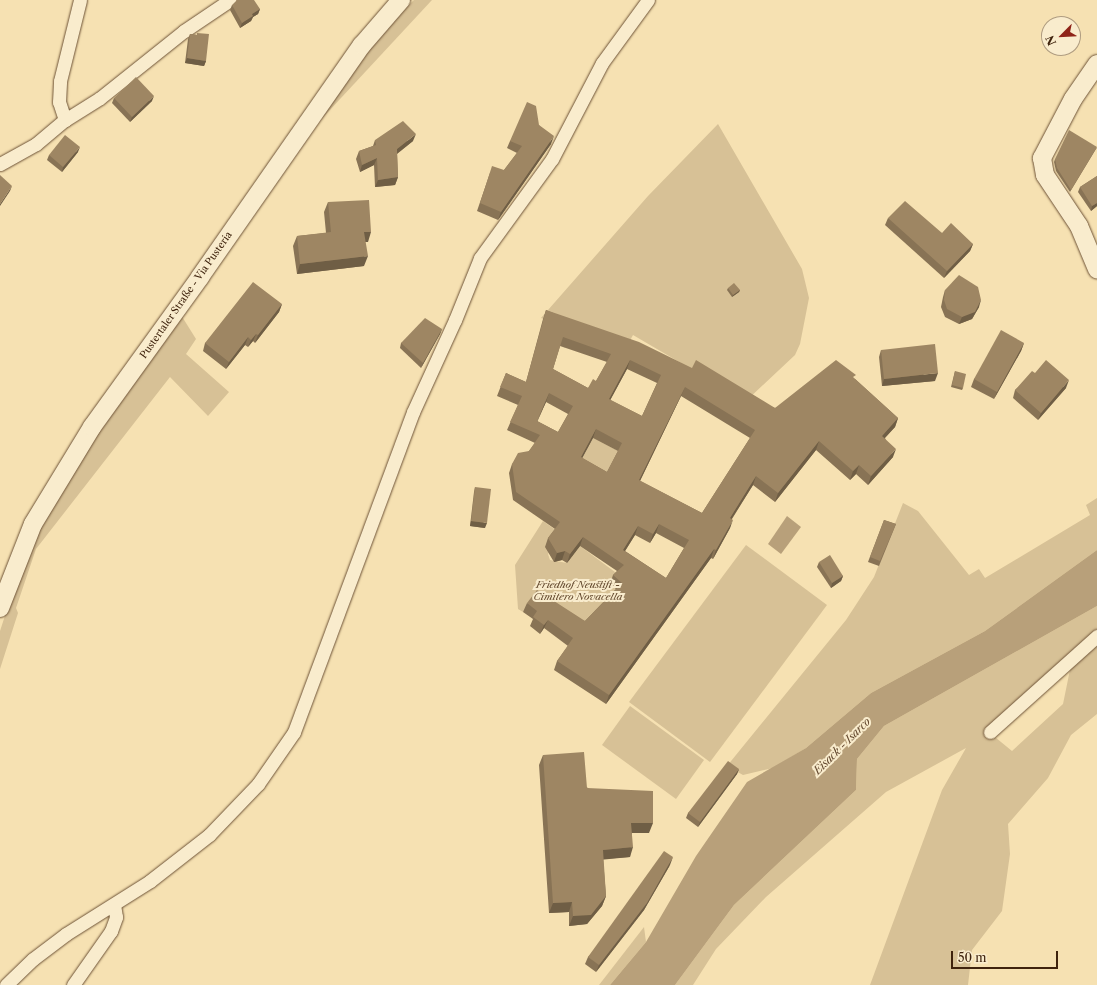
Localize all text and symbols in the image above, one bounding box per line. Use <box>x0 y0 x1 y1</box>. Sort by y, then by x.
north arrow <box>1041 16 1081 56</box>
text: N <box>1043 33 1059 48</box>
street label: Pustertaler Straße - Via Pusteria <box>137 229 235 361</box>
park label: Friedhof Neustift - Cimitero Novacella <box>533 578 623 602</box>
water label: Eisack - Isarco <box>811 715 873 777</box>
scale bar <box>953 943 1060 969</box>
text: 50 m <box>958 950 987 965</box>

